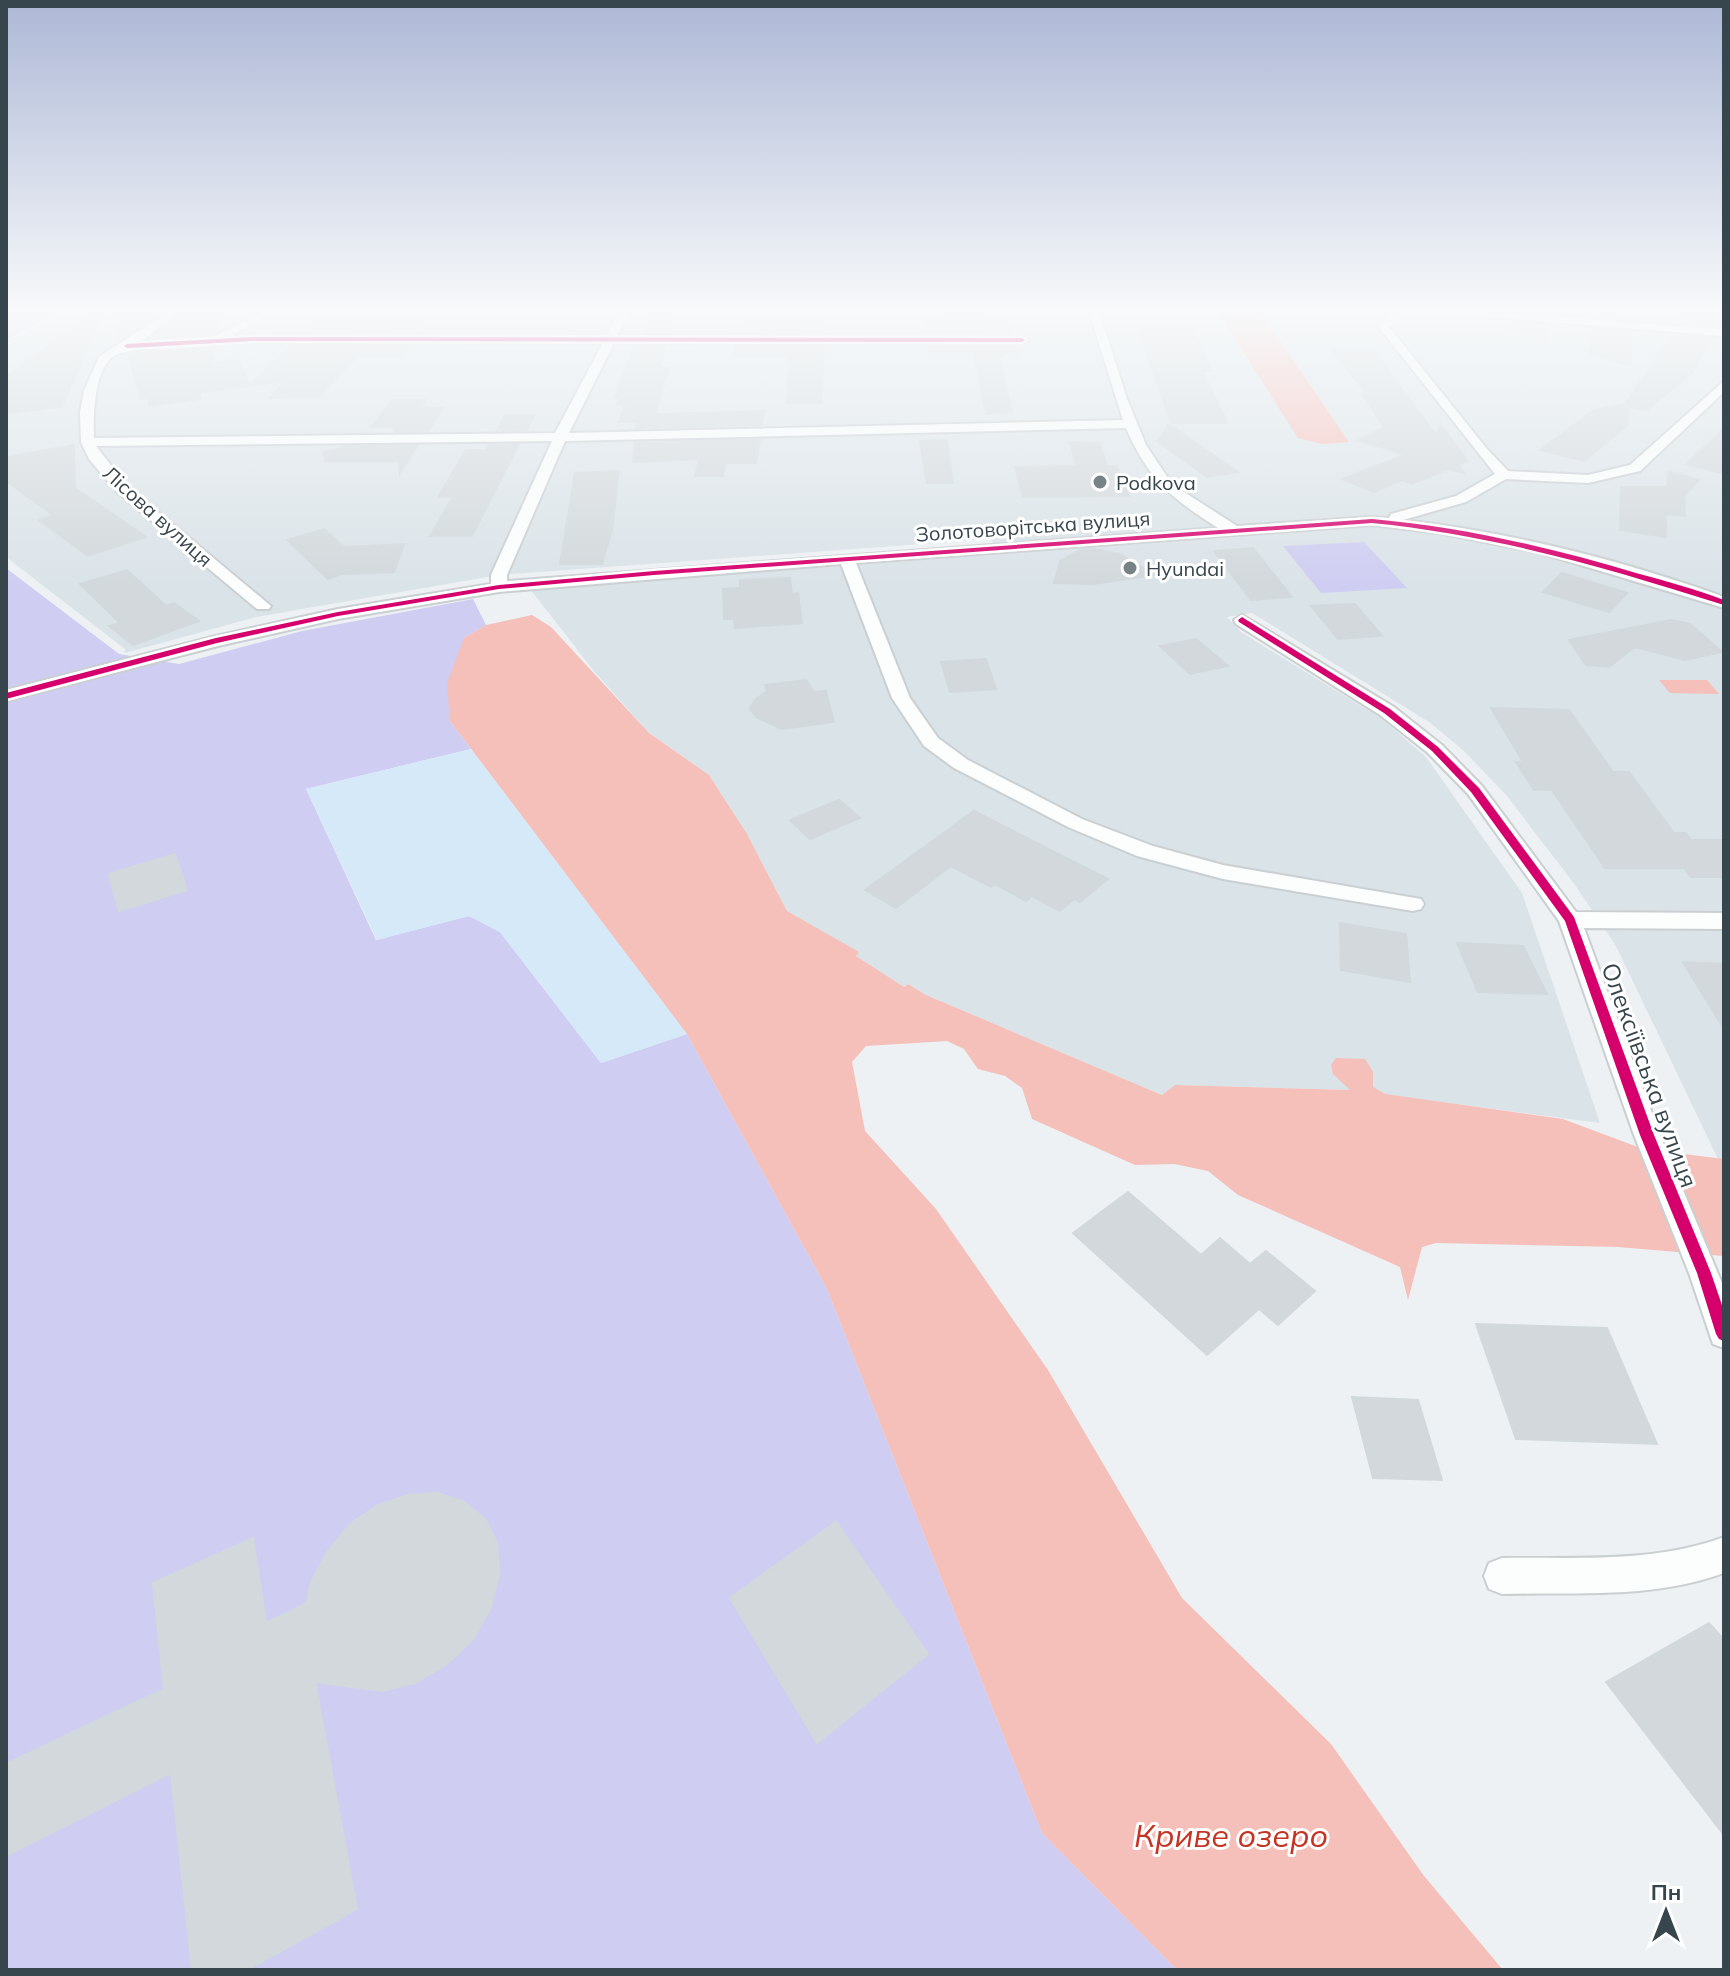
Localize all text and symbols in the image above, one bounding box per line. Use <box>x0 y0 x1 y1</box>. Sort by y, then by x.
street label: Лісова вулиця <box>98 460 218 572</box>
place label: Podkova <box>1116 470 1196 495</box>
marker: Podkova <box>1091 473 1109 491</box>
street label: Золотоворітська вулиця <box>915 505 1151 547</box>
place label: Hyundai <box>1146 556 1224 581</box>
marker: Hyundai <box>1121 559 1139 577</box>
street label: Олексіївська вулиця <box>1595 959 1705 1191</box>
water label: Криве озеро <box>1134 1815 1328 1855</box>
north arrow <box>1626 1872 1706 1952</box>
text: Пн <box>1651 1878 1681 1906</box>

